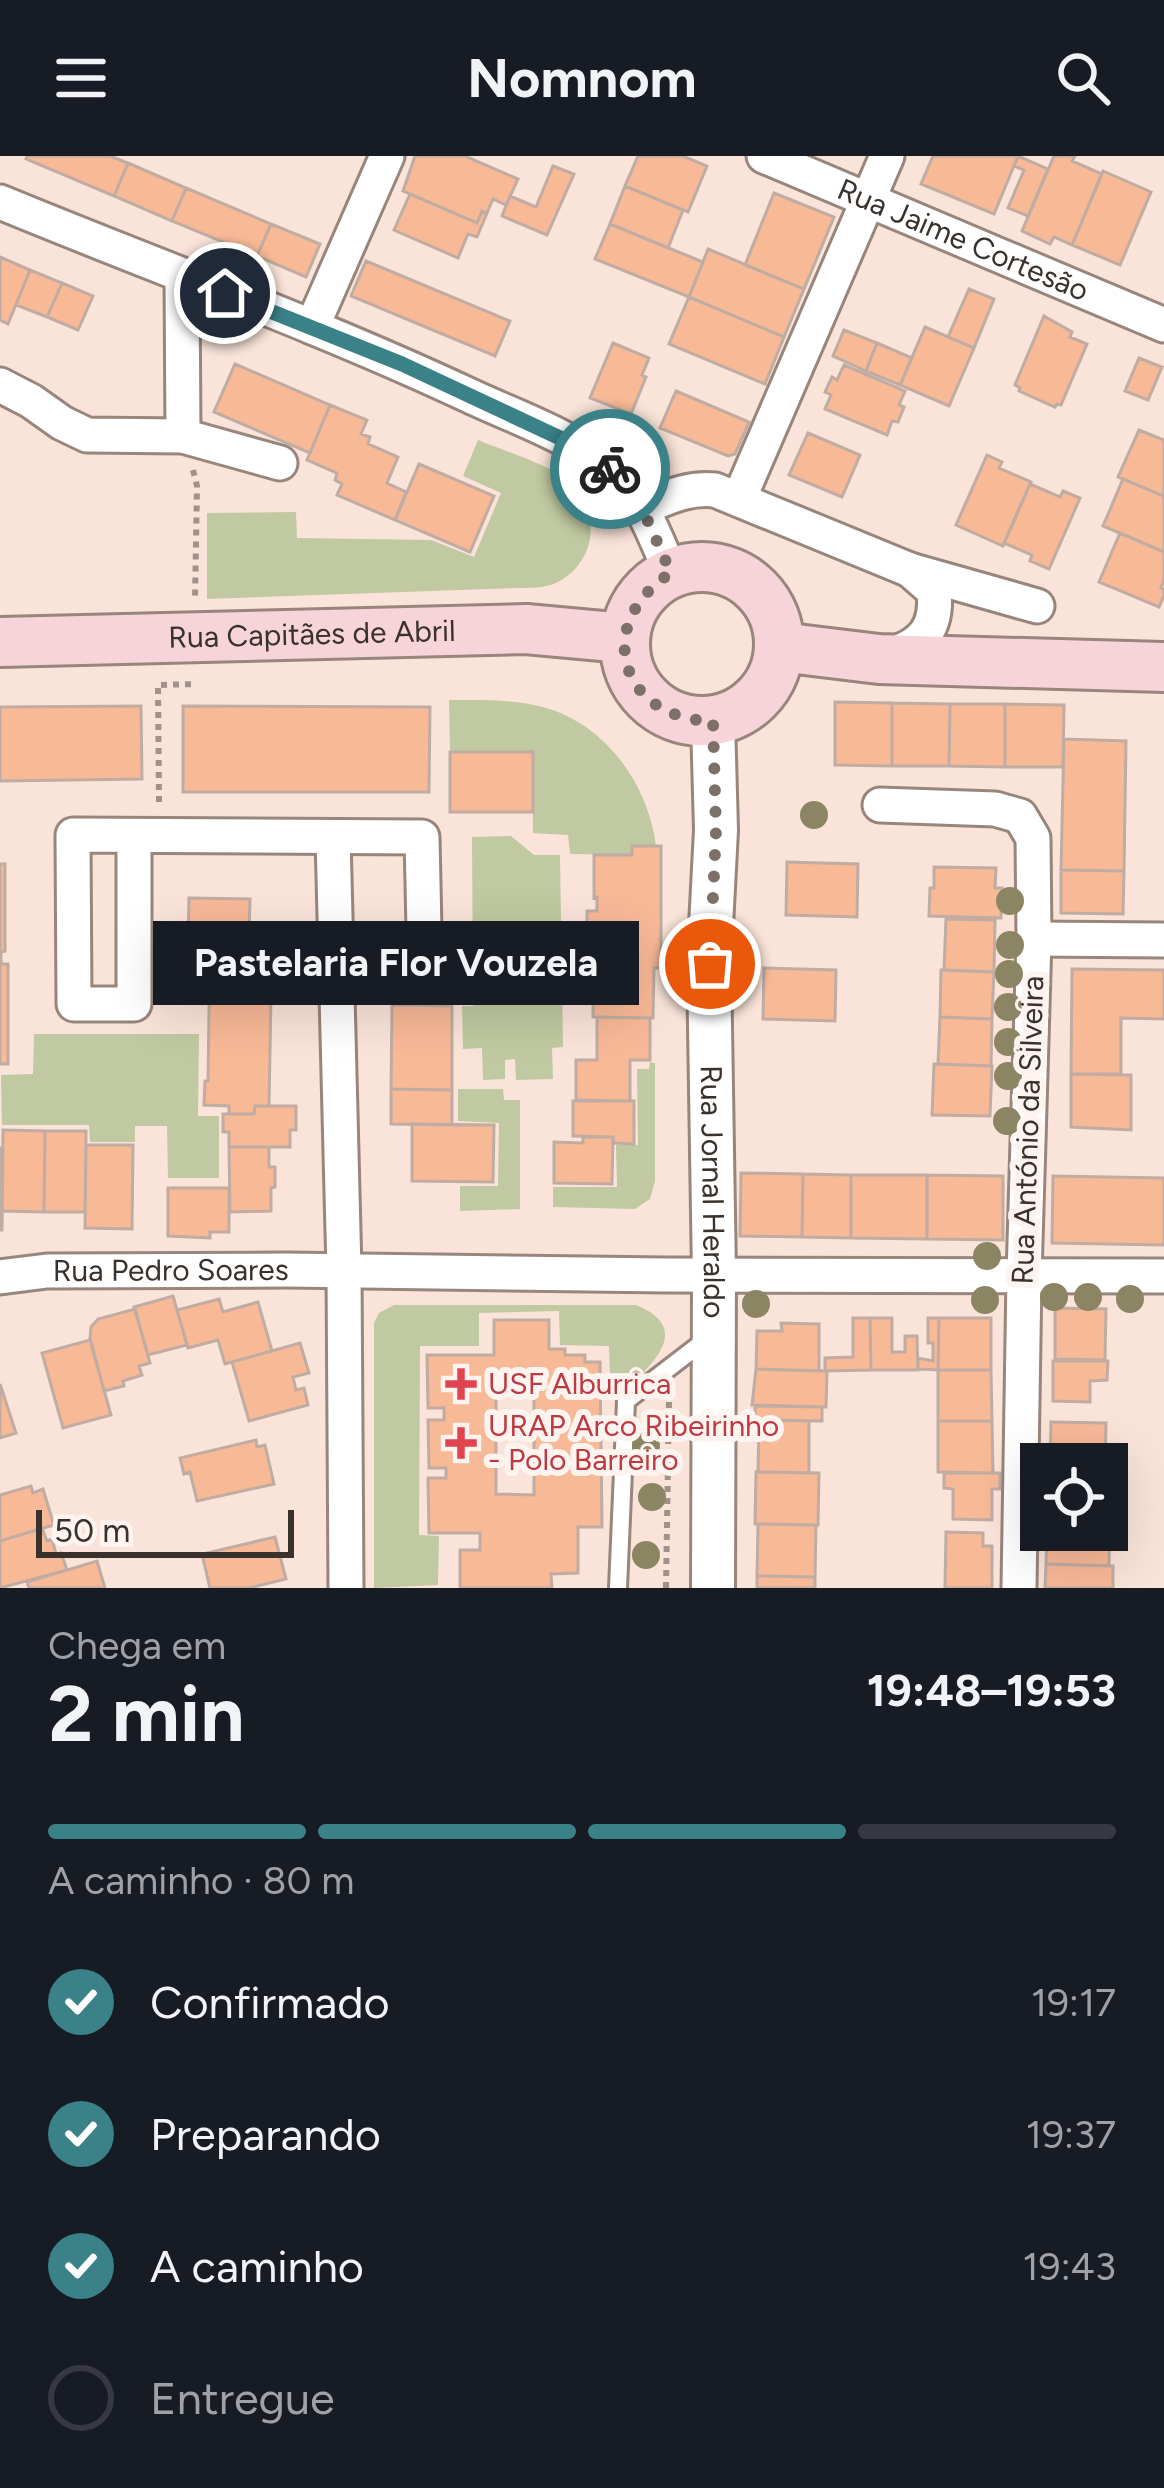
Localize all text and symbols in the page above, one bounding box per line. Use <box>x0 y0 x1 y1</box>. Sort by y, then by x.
icon: menu <box>48 45 114 111</box>
icon: search <box>1050 45 1116 111</box>
text: Nomnom <box>467 46 697 111</box>
street label: Rua Jaime Cortesão <box>832 170 1094 309</box>
pin <box>174 242 276 344</box>
icon: home <box>192 260 258 326</box>
courier <box>550 409 670 529</box>
icon: bike <box>577 436 643 502</box>
street label: Rua Capitães de Abril <box>168 612 456 656</box>
pin <box>659 913 761 1015</box>
callout: Pastelaria Flor Vouzela <box>152 922 638 1006</box>
icon: bag <box>677 931 743 997</box>
text: Pastelaria Flor Vouzela <box>194 939 598 986</box>
street label: Rua António da Silveira <box>1004 975 1051 1285</box>
street label: Rua Jornal Heraldo <box>693 1065 733 1318</box>
street label: Rua Pedro Soares <box>53 1251 289 1289</box>
place label: USF Alburrica <box>488 1365 671 1402</box>
marker: USF Alburrica <box>445 1368 477 1400</box>
place label: URAP Arco Ribeirinho - Polo Barreiro <box>488 1407 779 1478</box>
marker: URAP Arco Ribeirinho - Polo Barreiro <box>445 1427 477 1459</box>
map controls <box>1020 1443 1128 1551</box>
button: locate <box>1020 1443 1128 1551</box>
scale bar <box>36 1504 294 1557</box>
text: 50 m <box>54 1511 130 1550</box>
text: Chega em <box>48 1622 226 1669</box>
text: 19:48–19:53 <box>867 1663 1116 1717</box>
text: 2 min <box>48 1667 244 1761</box>
text: A caminho · 80 m <box>48 1857 354 1904</box>
icon: check <box>48 1969 114 2035</box>
text: Confirmado <box>150 1975 390 2029</box>
text: 19:17 <box>1031 1979 1116 2026</box>
icon: check <box>48 2101 114 2167</box>
text: Preparando <box>150 2107 381 2161</box>
text: 19:37 <box>1026 2111 1116 2158</box>
icon: check <box>48 2233 114 2299</box>
text: A caminho <box>150 2239 364 2293</box>
text: 19:43 <box>1023 2243 1116 2290</box>
text: Entregue <box>150 2371 335 2425</box>

